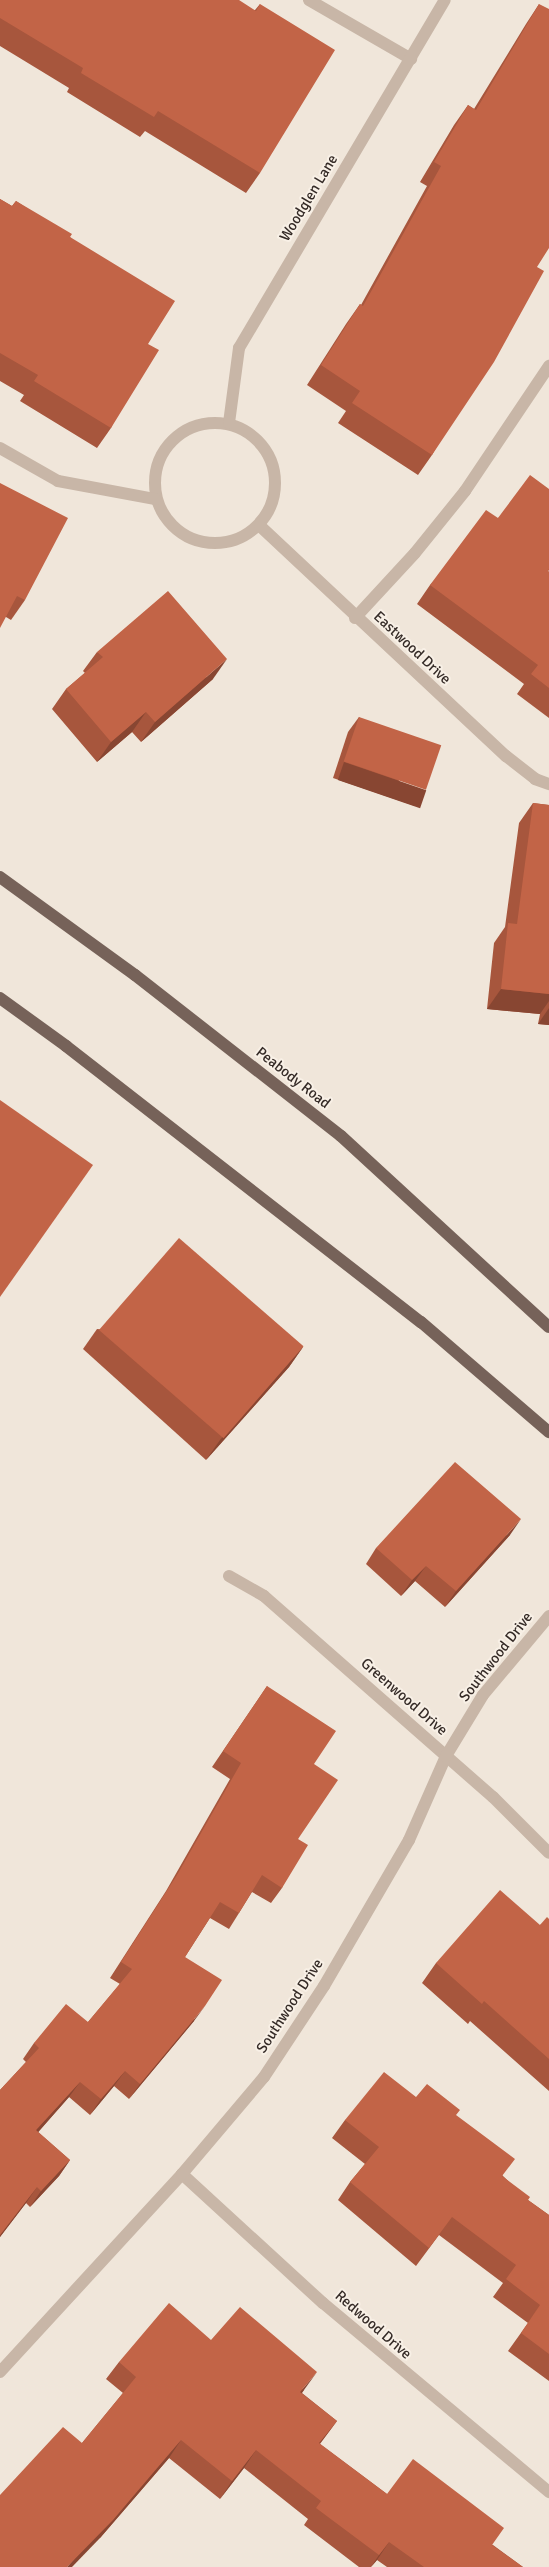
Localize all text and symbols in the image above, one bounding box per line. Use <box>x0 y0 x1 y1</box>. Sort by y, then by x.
street label: Woodglen Lane <box>276 151 342 245</box>
street label: Eastwood Drive <box>370 608 454 688</box>
street label: Peabody Road <box>252 1043 334 1113</box>
street label: Southwood Drive <box>455 1609 537 1705</box>
street label: Greenwood Drive <box>357 1654 451 1740</box>
street label: Southwood Drive <box>253 1956 327 2056</box>
street label: Redwood Drive <box>331 2287 415 2363</box>

